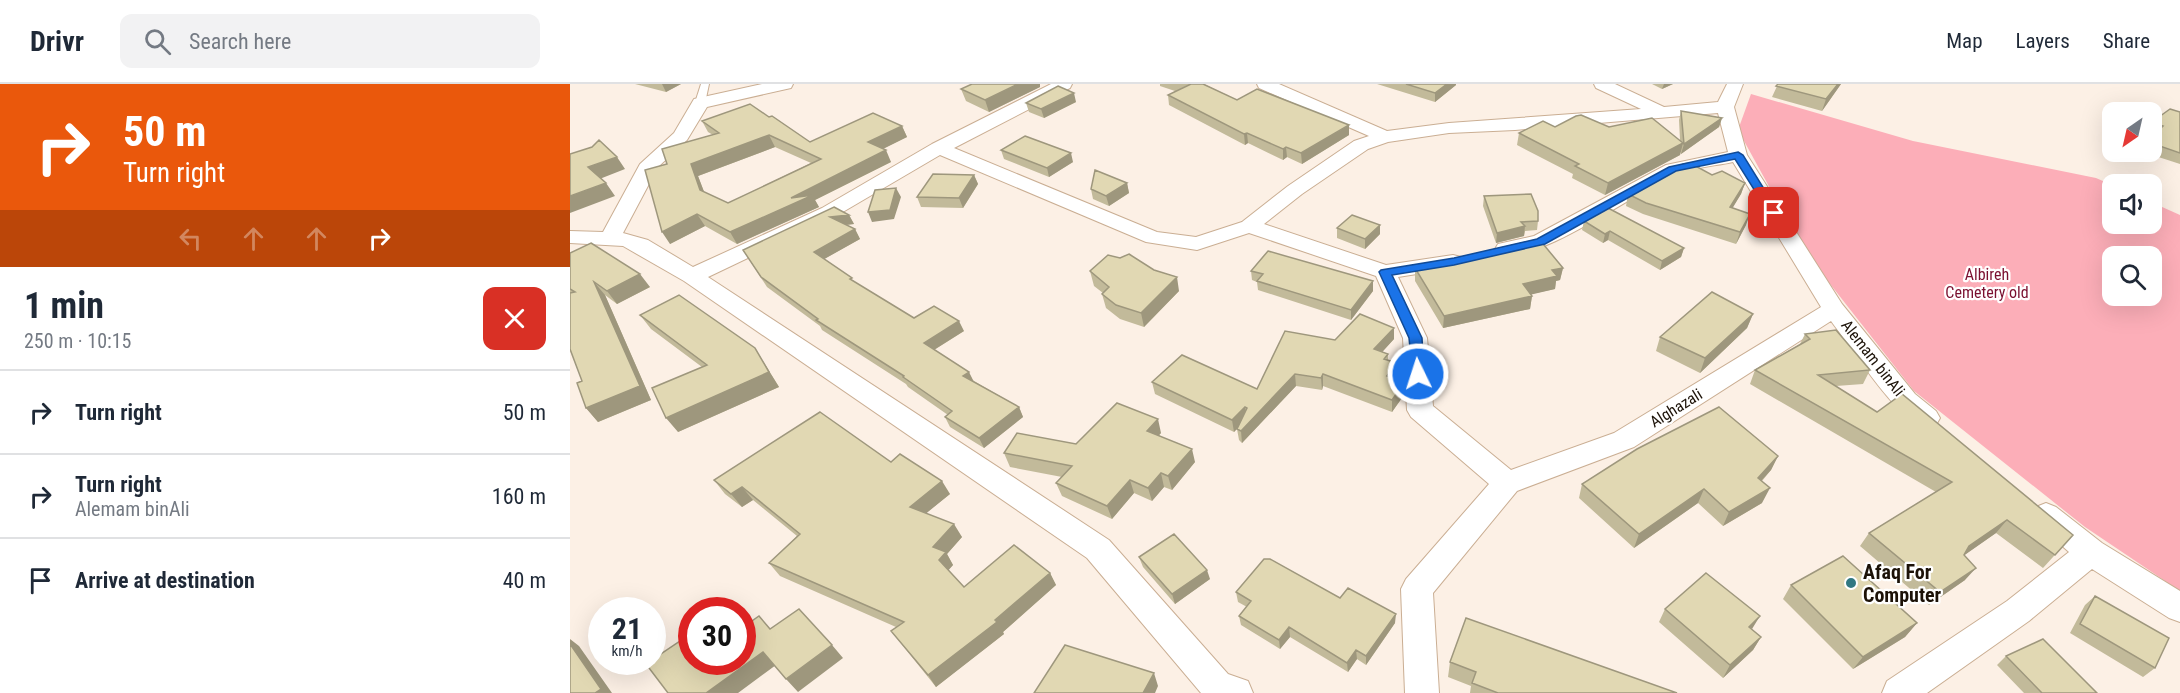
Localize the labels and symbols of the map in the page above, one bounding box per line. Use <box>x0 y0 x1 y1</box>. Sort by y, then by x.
north arrow <box>2102 102 2162 162</box>
pin <box>1748 187 1799 238</box>
park label: Albireh Cemetery old <box>1945 265 2029 302</box>
street label: Alemam binAli <box>1837 316 1909 400</box>
position arrow <box>1386 342 1450 406</box>
street label: Alghazali <box>1646 385 1706 431</box>
place label: Afaq For Computer <box>1863 560 1942 607</box>
marker: Afaq For Computer <box>1844 576 1858 590</box>
speed limit sign: 30 <box>678 597 756 675</box>

